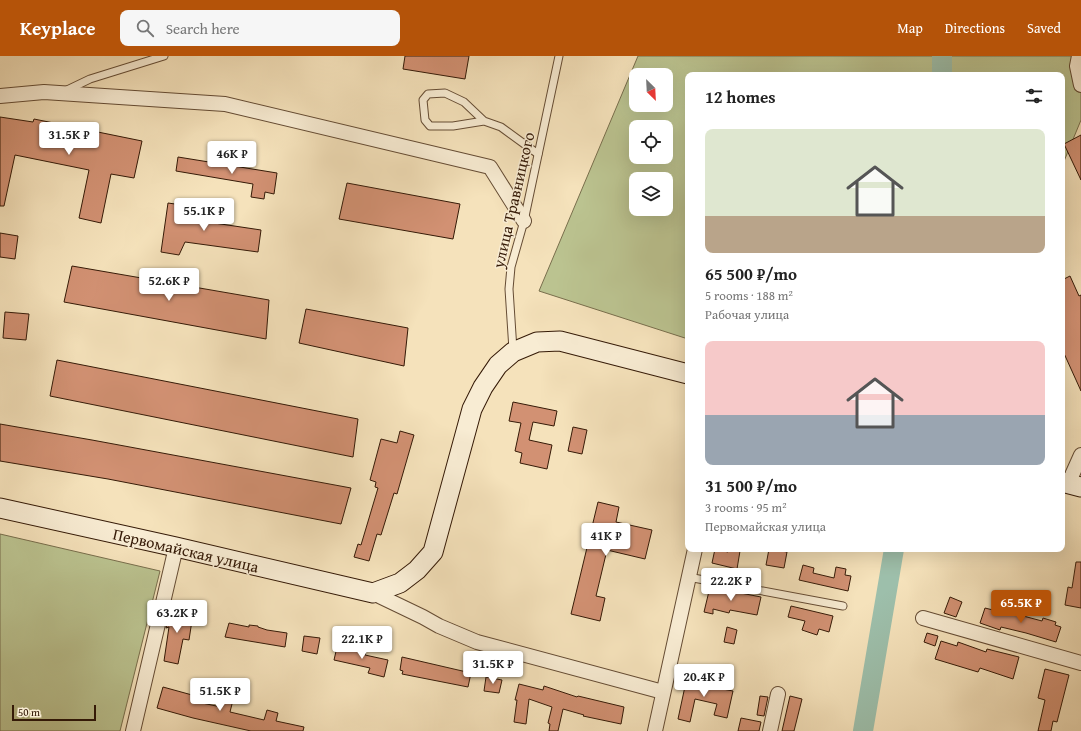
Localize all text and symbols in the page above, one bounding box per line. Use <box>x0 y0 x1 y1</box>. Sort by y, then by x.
search box <box>120 10 400 46</box>
text: Keyplace <box>20 14 96 42</box>
icon: search <box>134 17 156 39</box>
text: Search here <box>166 18 240 39</box>
text: Map <box>897 18 923 38</box>
text: Directions <box>945 18 1005 38</box>
text: Saved <box>1027 18 1061 38</box>
north arrow <box>629 68 673 112</box>
map controls <box>629 68 673 216</box>
text: 12 homes <box>705 84 776 109</box>
icon: filters <box>1023 85 1045 107</box>
button: locate <box>629 120 673 164</box>
pin: 31.5K ₽ <box>32 122 106 156</box>
text: 31.5K ₽ <box>48 125 90 144</box>
street label: улица Травницкого <box>485 130 540 271</box>
pin: 46K ₽ <box>204 141 260 175</box>
text: 46K ₽ <box>216 144 248 163</box>
icon: home <box>839 155 911 227</box>
button: layers <box>629 172 673 216</box>
pin: 55.1K ₽ <box>167 198 241 232</box>
text: 55.1K ₽ <box>183 201 225 220</box>
text: 65 500 ₽/mo <box>705 261 797 286</box>
pin: 52.6K ₽ <box>132 268 206 302</box>
text: 52.6K ₽ <box>148 271 190 290</box>
text: 5 rooms · 188 m² <box>705 286 793 305</box>
text: Рабочая улица <box>705 305 789 324</box>
icon: home <box>839 367 911 439</box>
text: 31 500 ₽/mo <box>705 473 797 498</box>
text: 3 rooms · 95 m² <box>705 498 787 517</box>
text: Первомайская улица <box>705 517 826 536</box>
street label: Первомайская улица <box>111 522 262 579</box>
pin: 41K ₽ <box>578 523 634 557</box>
text: 41K ₽ <box>590 526 622 545</box>
pin: 22.2K ₽ <box>694 568 768 602</box>
text: 22.2K ₽ <box>710 571 752 590</box>
pin: 65.5K ₽ <box>984 590 1058 624</box>
text: 65.5K ₽ <box>1000 593 1042 612</box>
pin: 63.2K ₽ <box>140 600 214 634</box>
text: 63.2K ₽ <box>156 603 198 622</box>
pin: 22.1K ₽ <box>325 626 399 660</box>
text: 22.1K ₽ <box>341 629 383 648</box>
pin: 31.5K ₽ <box>456 651 530 685</box>
text: 31.5K ₽ <box>472 654 514 673</box>
pin: 20.4K ₽ <box>667 664 741 698</box>
text: 20.4K ₽ <box>683 667 725 686</box>
pin: 51.5K ₽ <box>183 678 257 712</box>
text: 51.5K ₽ <box>199 681 241 700</box>
scale bar <box>12 703 96 722</box>
text: 50 m <box>18 704 40 720</box>

